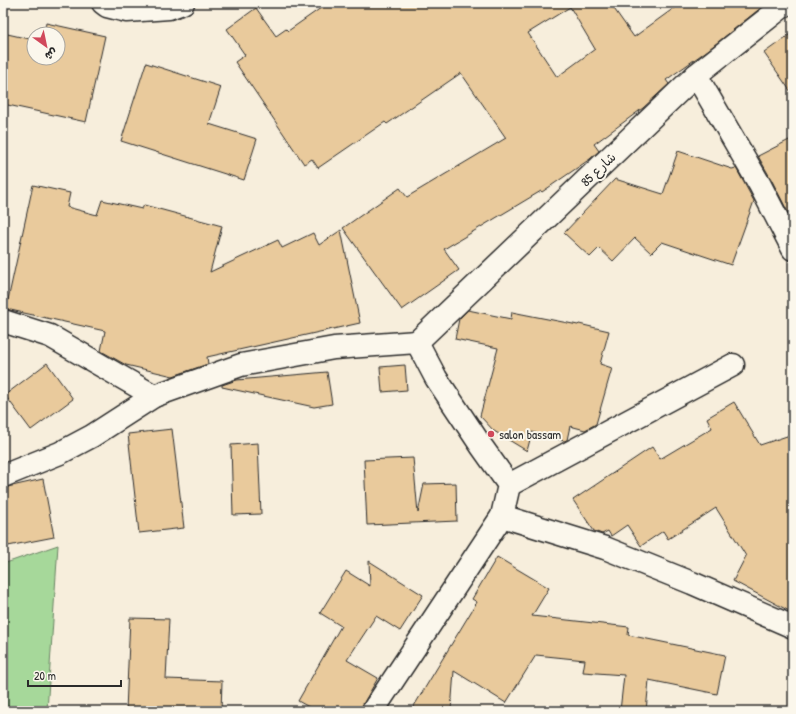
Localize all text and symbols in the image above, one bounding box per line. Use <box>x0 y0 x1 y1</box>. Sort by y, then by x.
north arrow <box>26 26 66 66</box>
text: ش <box>43 45 60 64</box>
street label: شارع 85 <box>577 148 620 191</box>
place label: salon bassam <box>499 425 561 443</box>
marker: salon bassam <box>486 429 496 439</box>
scale bar <box>28 662 121 688</box>
text: 20 m <box>34 667 56 684</box>

